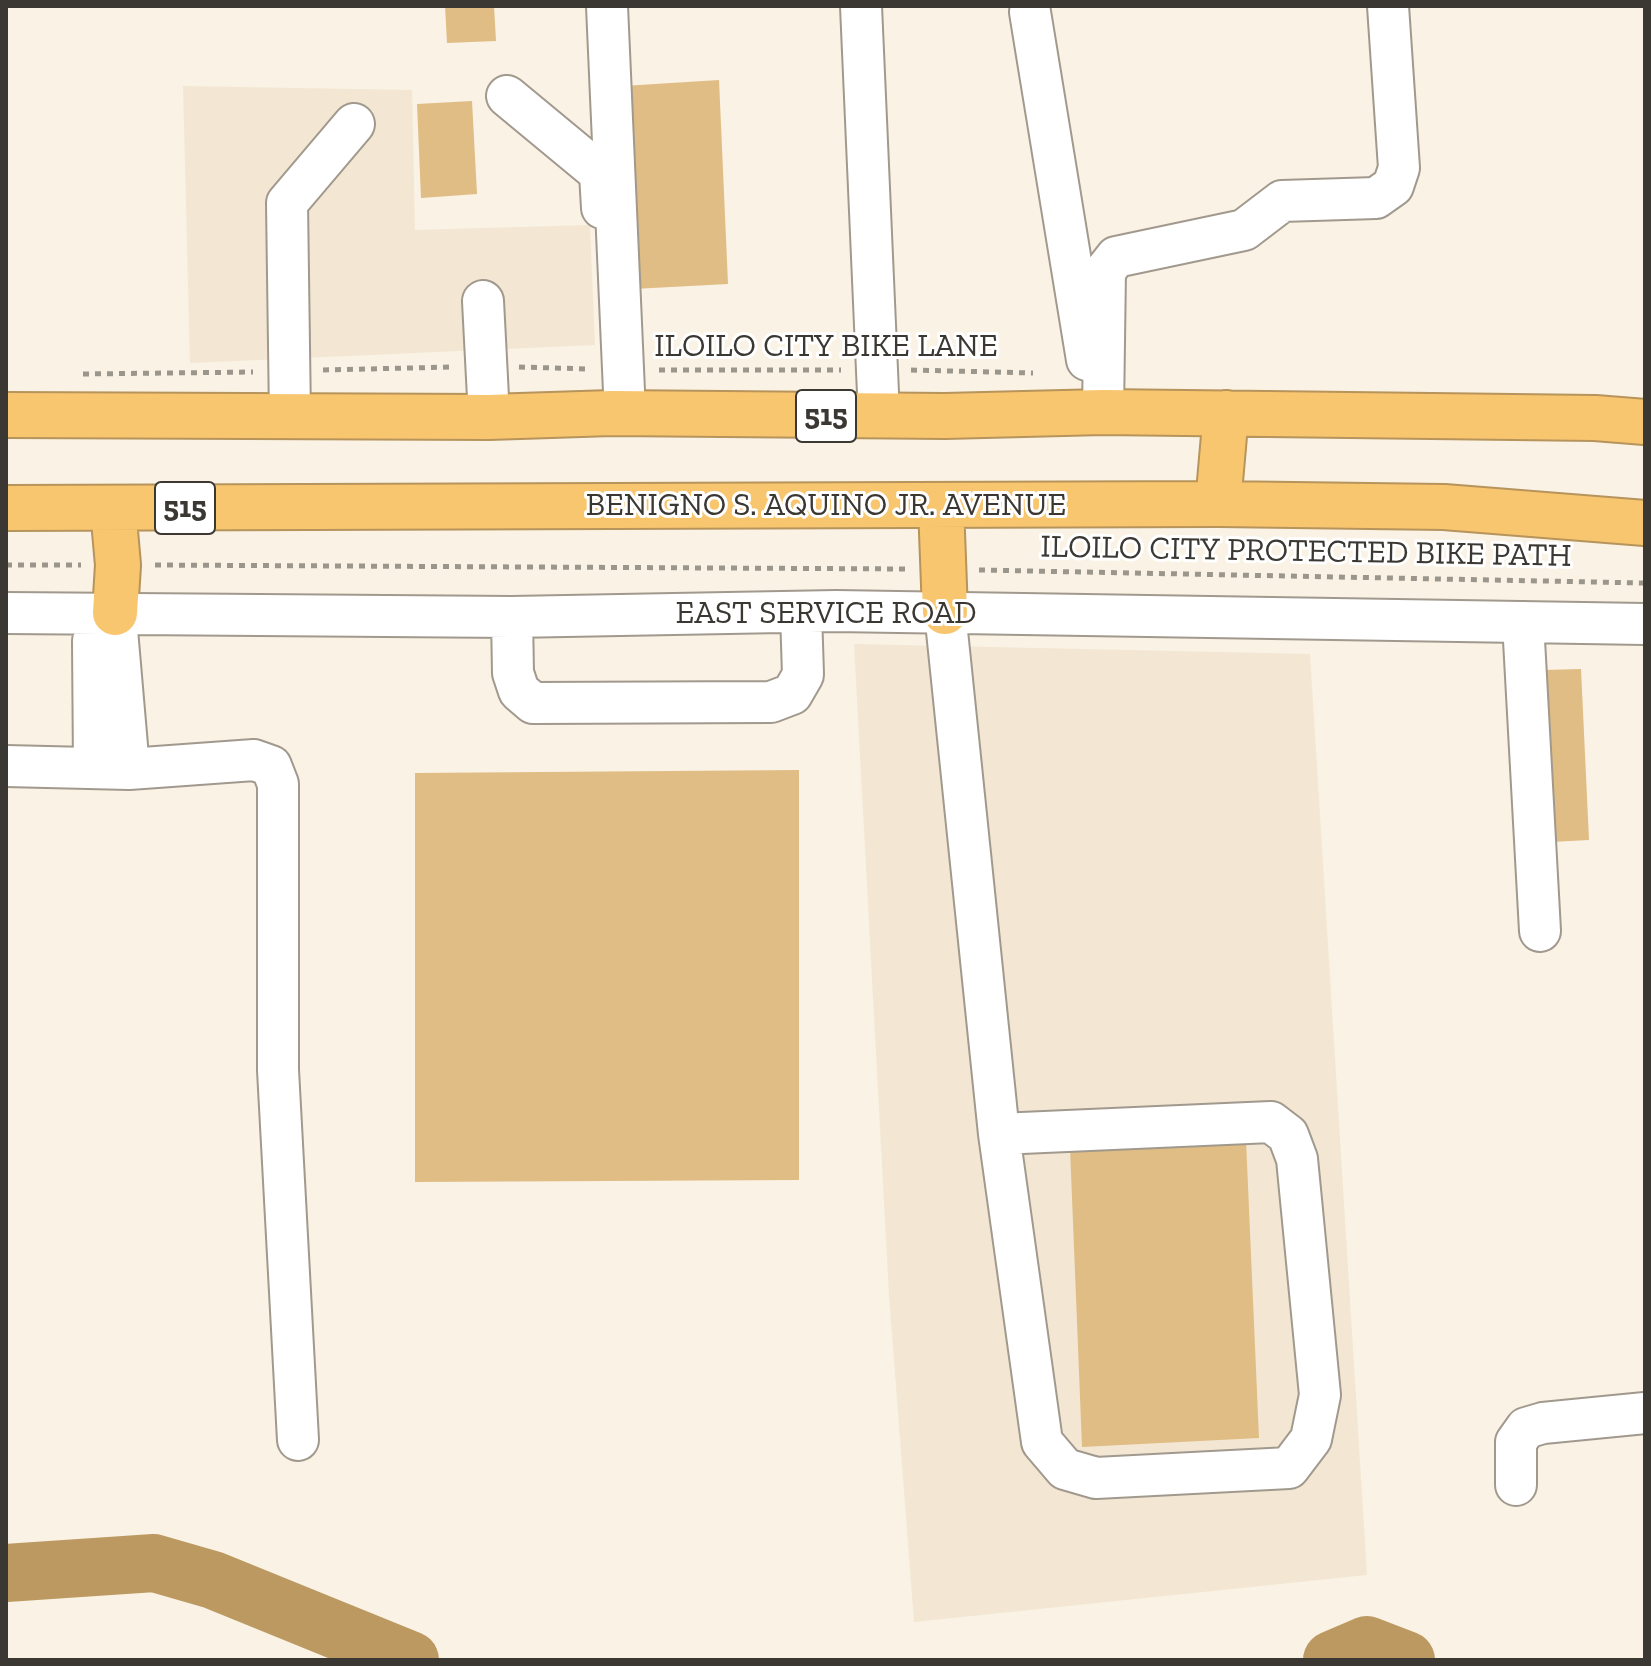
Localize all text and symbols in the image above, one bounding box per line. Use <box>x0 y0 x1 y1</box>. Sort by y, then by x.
street label: ILOILO CITY BIKE LANE <box>654 328 998 366</box>
road number: 515 <box>796 390 856 442</box>
road number: 515 <box>155 482 215 534</box>
street label: BENIGNO S. AQUINO JR. AVENUE <box>586 487 1066 525</box>
street label: ILOILO CITY PROTECTED BIKE PATH <box>1040 528 1572 576</box>
street label: EAST SERVICE ROAD <box>675 595 977 633</box>

